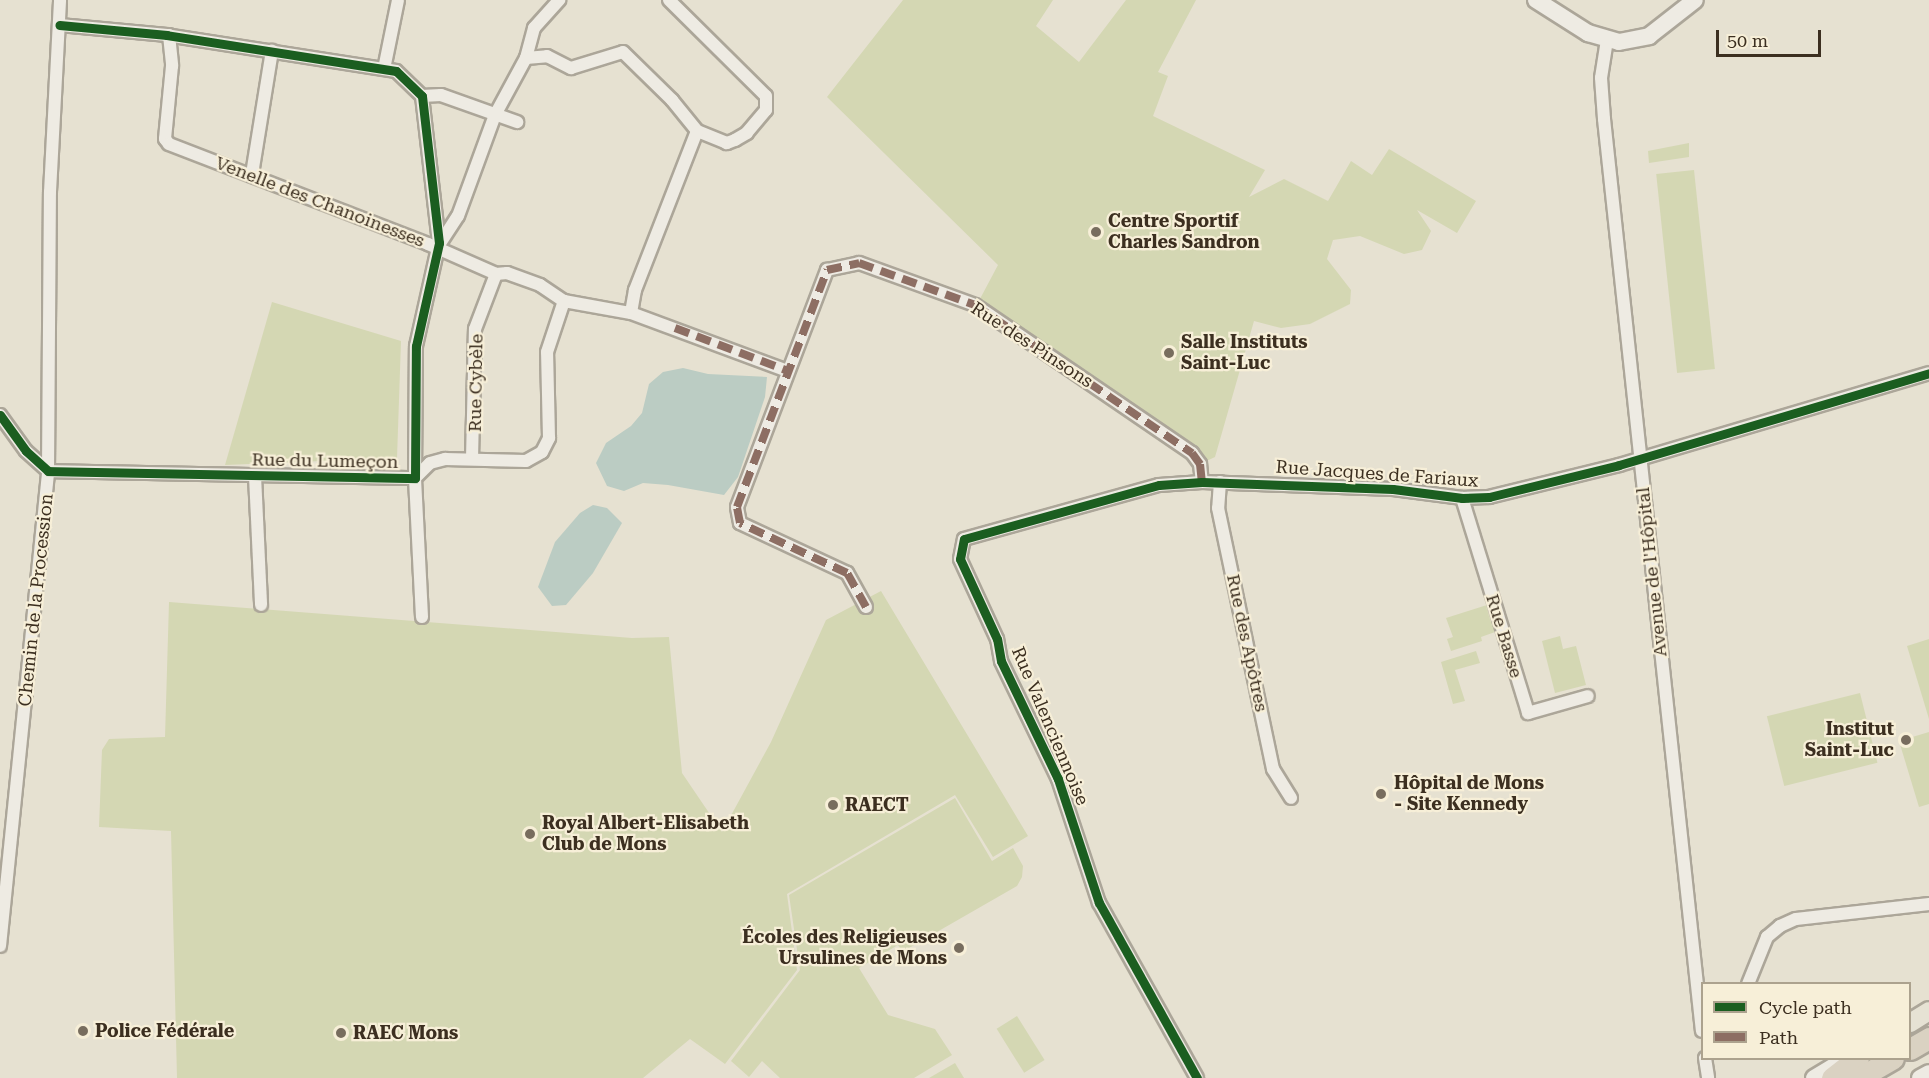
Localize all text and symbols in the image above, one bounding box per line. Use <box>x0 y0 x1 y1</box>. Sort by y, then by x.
scale bar <box>1719 18 1824 56</box>
text: 50 m <box>1727 30 1768 51</box>
street label: Venelle des Chanoinesses <box>212 152 428 252</box>
place label: Centre Sportif Charles Sandron <box>1108 211 1260 254</box>
marker: Centre Sportif Charles Sandron <box>1089 225 1103 239</box>
street label: Rue des Pinsons <box>967 298 1097 392</box>
place label: Salle Instituts Saint-Luc <box>1181 332 1308 374</box>
street label: Rue Cybèle <box>464 334 488 432</box>
marker: Salle Instituts Saint-Luc <box>1162 346 1176 360</box>
street label: Rue du Lumeçon <box>252 449 398 473</box>
street label: Rue Jacques de Fariaux <box>1275 456 1479 492</box>
street label: Avenue de l'Hôpital <box>1632 486 1672 658</box>
street label: Chemin de la Procession <box>14 493 58 707</box>
street label: Rue des Apôtres <box>1222 572 1272 714</box>
street label: Rue Basse <box>1481 592 1527 680</box>
street label: Rue Valenciennoise <box>1007 643 1093 809</box>
place label: Institut Saint-Luc <box>1805 719 1894 762</box>
marker: Institut Saint-Luc <box>1899 733 1913 747</box>
place label: Hôpital de Mons - Site Kennedy <box>1394 773 1544 816</box>
marker: Hôpital de Mons - Site Kennedy <box>1372 785 1390 803</box>
place label: RAECT <box>845 794 909 816</box>
marker: RAECT <box>826 798 840 812</box>
place label: Royal Albert-Elisabeth Club de Mons <box>542 813 749 856</box>
marker: Royal Albert-Elisabeth Club de Mons <box>523 827 537 841</box>
place label: Écoles des Religieuses Ursulines de Mons <box>742 927 947 970</box>
marker: Écoles des Religieuses Ursulines de Mons <box>952 941 966 955</box>
legend <box>1701 982 1911 1060</box>
text: Cycle path <box>1759 997 1852 1018</box>
place label: Police Fédérale <box>95 1020 234 1042</box>
place label: RAEC Mons <box>353 1022 458 1044</box>
marker: Police Fédérale <box>76 1024 90 1038</box>
marker: RAEC Mons <box>334 1026 348 1040</box>
text: Path <box>1759 1027 1798 1048</box>

